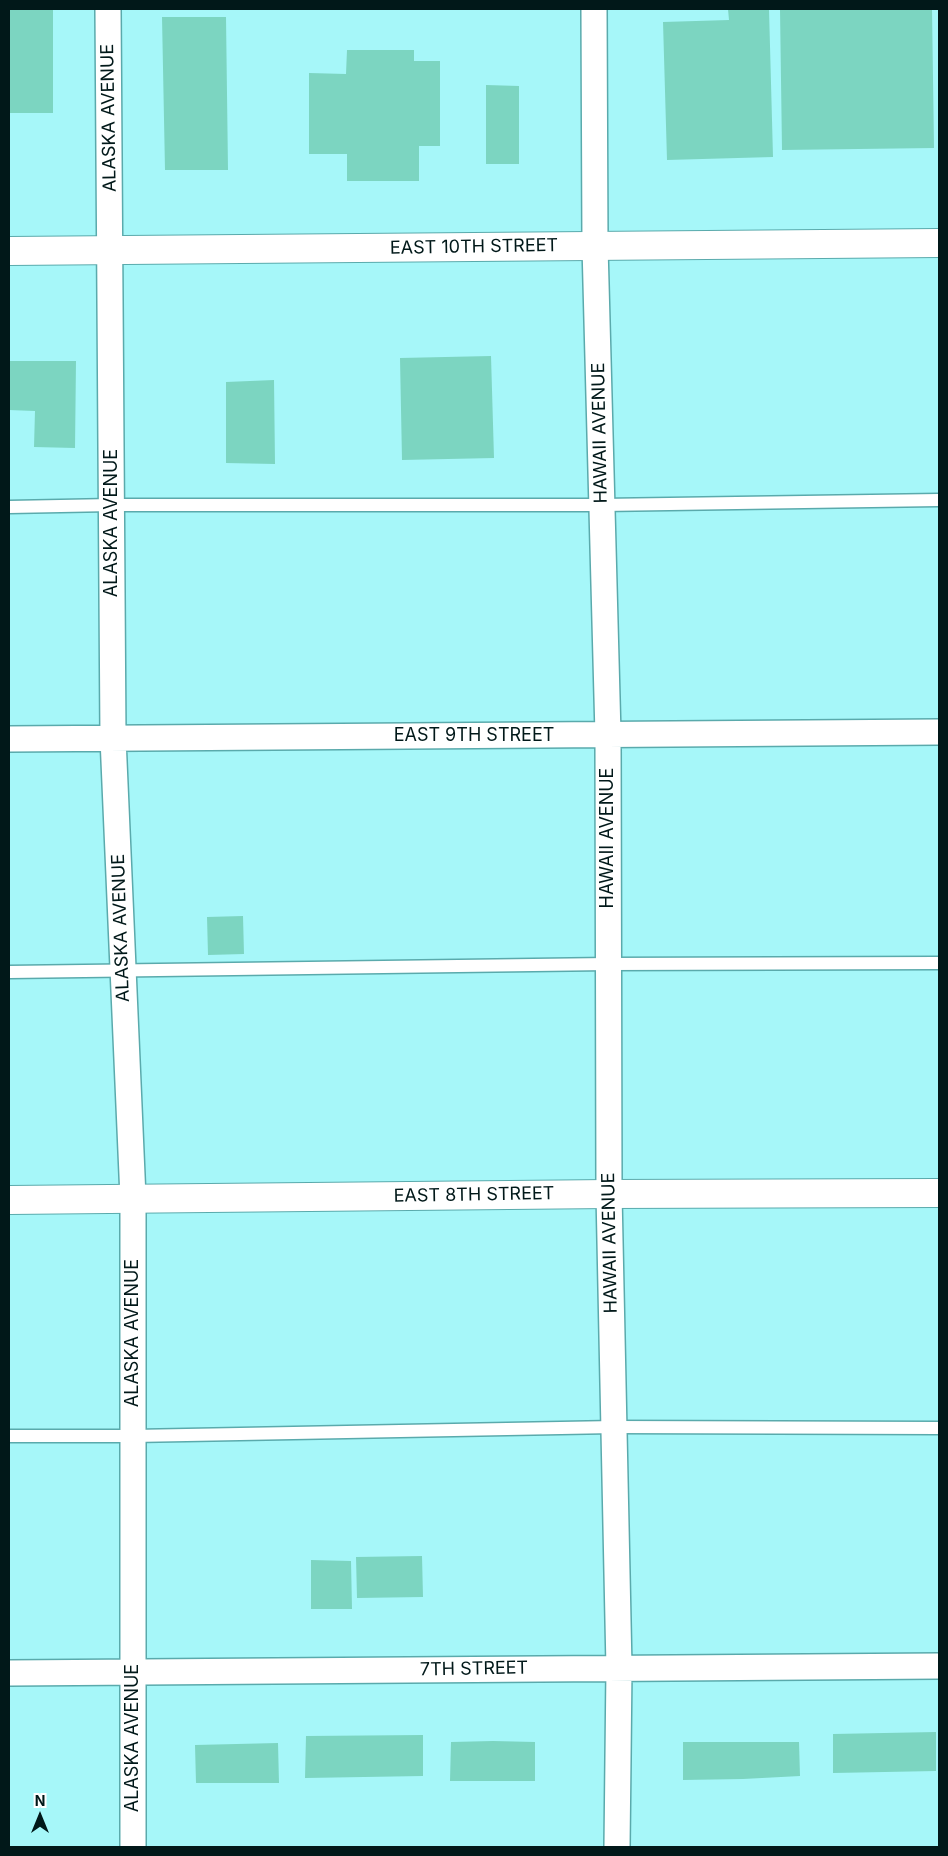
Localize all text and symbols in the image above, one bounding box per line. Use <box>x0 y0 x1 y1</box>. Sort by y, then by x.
street label: ALASKA AVENUE <box>97 44 121 192</box>
street label: EAST 10TH STREET <box>390 235 558 259</box>
street label: HAWAII AVENUE <box>588 362 612 504</box>
street label: ALASKA AVENUE <box>101 449 123 597</box>
street label: EAST 9TH STREET <box>394 725 554 747</box>
street label: HAWAII AVENUE <box>597 768 619 908</box>
street label: ALASKA AVENUE <box>108 853 134 1003</box>
street label: HAWAII AVENUE <box>598 1172 622 1314</box>
street label: EAST 8TH STREET <box>393 1183 555 1207</box>
street label: ALASKA AVENUE <box>122 1259 144 1407</box>
street label: 7TH STREET <box>420 1657 528 1681</box>
street label: ALASKA AVENUE <box>122 1664 144 1812</box>
north arrow <box>15 1791 65 1841</box>
text: N <box>35 1792 45 1809</box>

